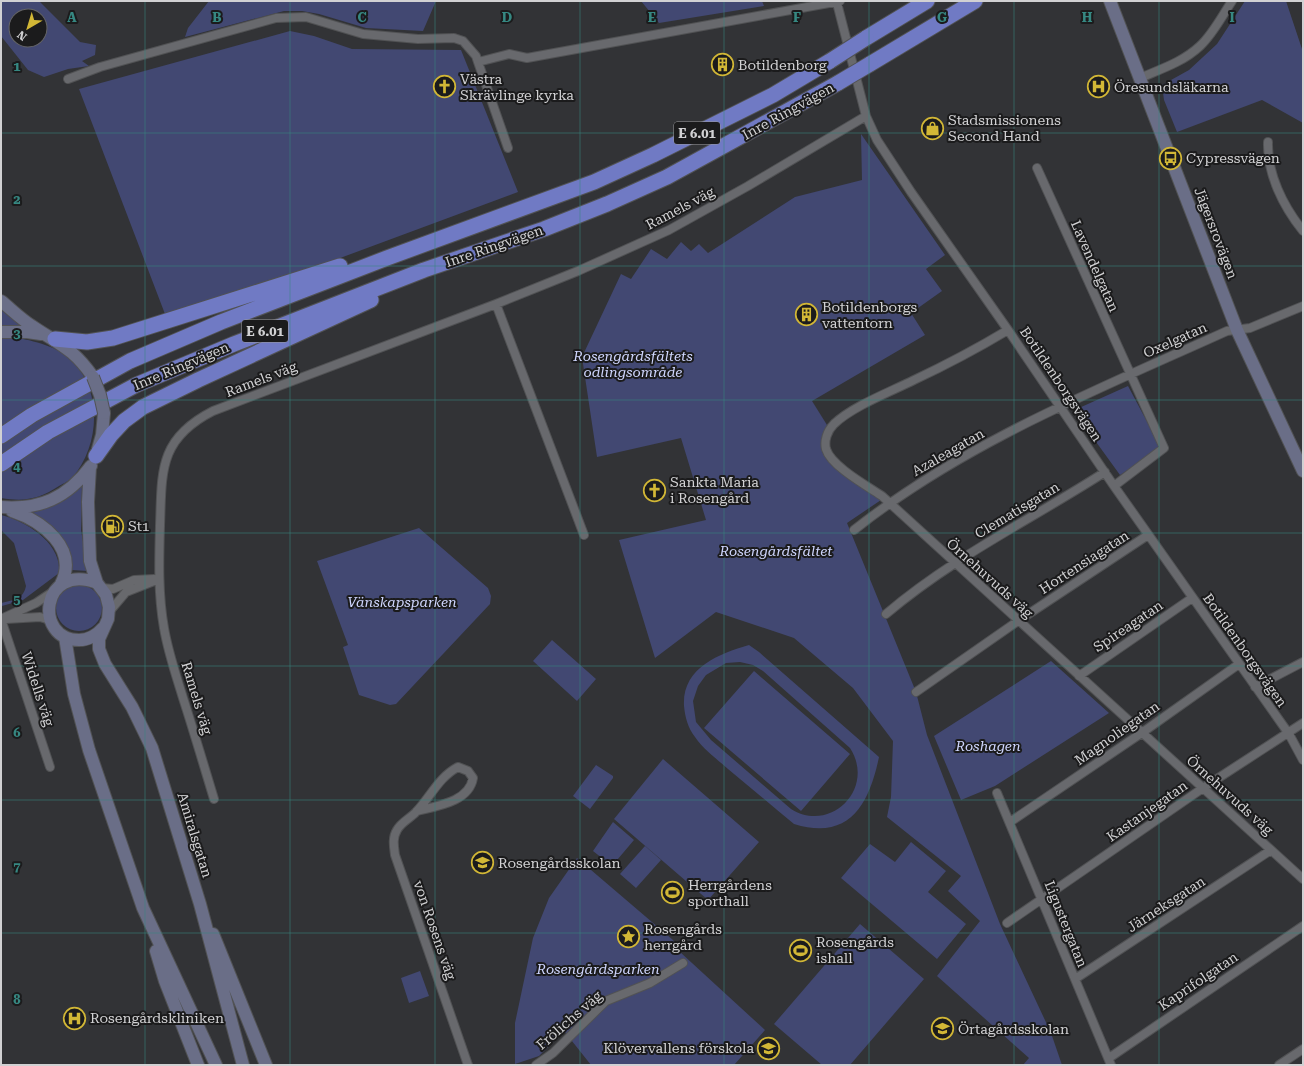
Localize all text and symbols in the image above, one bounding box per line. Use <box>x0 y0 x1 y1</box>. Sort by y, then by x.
north arrow <box>8 8 48 48</box>
text: A <box>67 10 77 25</box>
text: B <box>212 10 222 25</box>
text: C <box>357 10 367 25</box>
text: D <box>502 10 512 25</box>
text: E <box>648 10 656 25</box>
text: F <box>793 10 801 25</box>
text: G <box>937 10 947 25</box>
text: H <box>1082 10 1093 25</box>
text: I <box>1229 10 1235 25</box>
text: N <box>14 27 29 43</box>
building icon: Botildenborg <box>710 52 736 78</box>
place label: Botildenborg <box>738 57 827 73</box>
text: 1 <box>13 59 21 74</box>
place label: Västra Skrävlinge kyrka <box>460 71 574 103</box>
church icon: Västra Skrävlinge kyrka <box>432 74 458 100</box>
hospital icon: Öresundsläkarna <box>1085 74 1111 100</box>
street label: Inre Ringvägen <box>739 79 837 143</box>
place label: Öresundsläkarna <box>1114 79 1229 95</box>
place label: Stadsmissionens Second Hand <box>948 112 1061 144</box>
shop icon: Stadsmissionens Second Hand <box>920 115 946 141</box>
road number: E 6.01 <box>674 122 720 144</box>
bus stop icon: Cypressvägen <box>1158 145 1184 171</box>
place label: Cypressvägen <box>1186 150 1280 166</box>
street label: Ramels väg <box>643 183 717 233</box>
street label: Jägersrovägen <box>1191 185 1241 281</box>
text: 2 <box>13 192 21 207</box>
street label: Lavendelgatan <box>1068 218 1122 314</box>
street label: Inre Ringvägen <box>443 222 545 270</box>
place label: Botildenborgs vattentorn <box>822 299 918 331</box>
building icon: Botildenborgs vattentorn <box>793 302 819 328</box>
street label: Oxelgatan <box>1141 319 1209 361</box>
road number: E 6.01 <box>242 320 288 342</box>
street label: Botildenborgsvägen <box>1017 324 1105 444</box>
text: 3 <box>13 326 21 341</box>
street label: Inre Ringvägen <box>131 339 231 393</box>
park label: Rosengårdsfältets odlingsområde <box>572 348 693 380</box>
street label: Ramels väg <box>223 358 299 400</box>
street label: Azaleagatan <box>909 425 987 479</box>
text: 4 <box>13 459 21 474</box>
place label: Sankta Maria i Rosengård <box>670 474 759 506</box>
church icon: Sankta Maria i Rosengård <box>641 477 667 503</box>
street label: Clematisgatan <box>972 479 1062 541</box>
fuel station icon: St1 <box>99 513 125 539</box>
place label: St1 <box>128 518 150 534</box>
street label: Hortensiagatan <box>1036 527 1132 597</box>
street label: Örnehuvuds väg <box>944 535 1036 621</box>
park label: Rosengårdsfältet <box>719 543 833 559</box>
street label: Botildenborgsvägen <box>1200 590 1290 710</box>
text: 5 <box>13 592 21 607</box>
park label: Vänskapsparken <box>347 594 457 610</box>
street label: Spireagatan <box>1090 597 1166 655</box>
street label: Widells väg <box>18 650 58 728</box>
street label: Ramels väg <box>178 660 216 736</box>
street label: Magnoliegatan <box>1072 698 1162 768</box>
text: 6 <box>13 725 21 740</box>
park label: Roshagen <box>954 738 1021 754</box>
street label: Örnehuvuds väg <box>1184 752 1276 838</box>
street label: Kastanjegatan <box>1104 777 1190 845</box>
street label: Amiralsgatan <box>174 791 216 879</box>
school or university icon: Rosengårdsskolan <box>470 850 496 876</box>
place label: Rosengårdsskolan <box>498 855 621 871</box>
text: 7 <box>13 859 21 874</box>
street label: Järneksgatan <box>1124 873 1208 935</box>
place label: Herrgårdens sporthall <box>688 877 772 909</box>
street label: von Rosens väg <box>411 878 460 982</box>
street label: Ligustergatan <box>1041 878 1091 970</box>
sports icon: Herrgårdens sporthall <box>659 880 685 906</box>
place label: Rosengårds herrgård <box>644 921 722 953</box>
place icon: Rosengårds herrgård <box>616 924 642 950</box>
place label: Rosengårds ishall <box>816 934 894 966</box>
sports icon: Rosengårds ishall <box>787 937 813 963</box>
street label: Kaprifolgatan <box>1155 949 1241 1013</box>
park label: Rosengårdsparken <box>535 961 660 977</box>
street label: Frölichs väg <box>533 987 605 1053</box>
text: 8 <box>13 992 21 1007</box>
hospital icon: Rosengårdskliniken <box>61 1005 87 1031</box>
place label: Rosengårdskliniken <box>90 1010 224 1026</box>
school or university icon: Örtagårdsskolan <box>929 1016 955 1042</box>
place label: Örtagårdsskolan <box>958 1021 1069 1037</box>
school or university icon: Klövervallens förskola <box>756 1035 782 1061</box>
place label: Klövervallens förskola <box>603 1040 754 1056</box>

